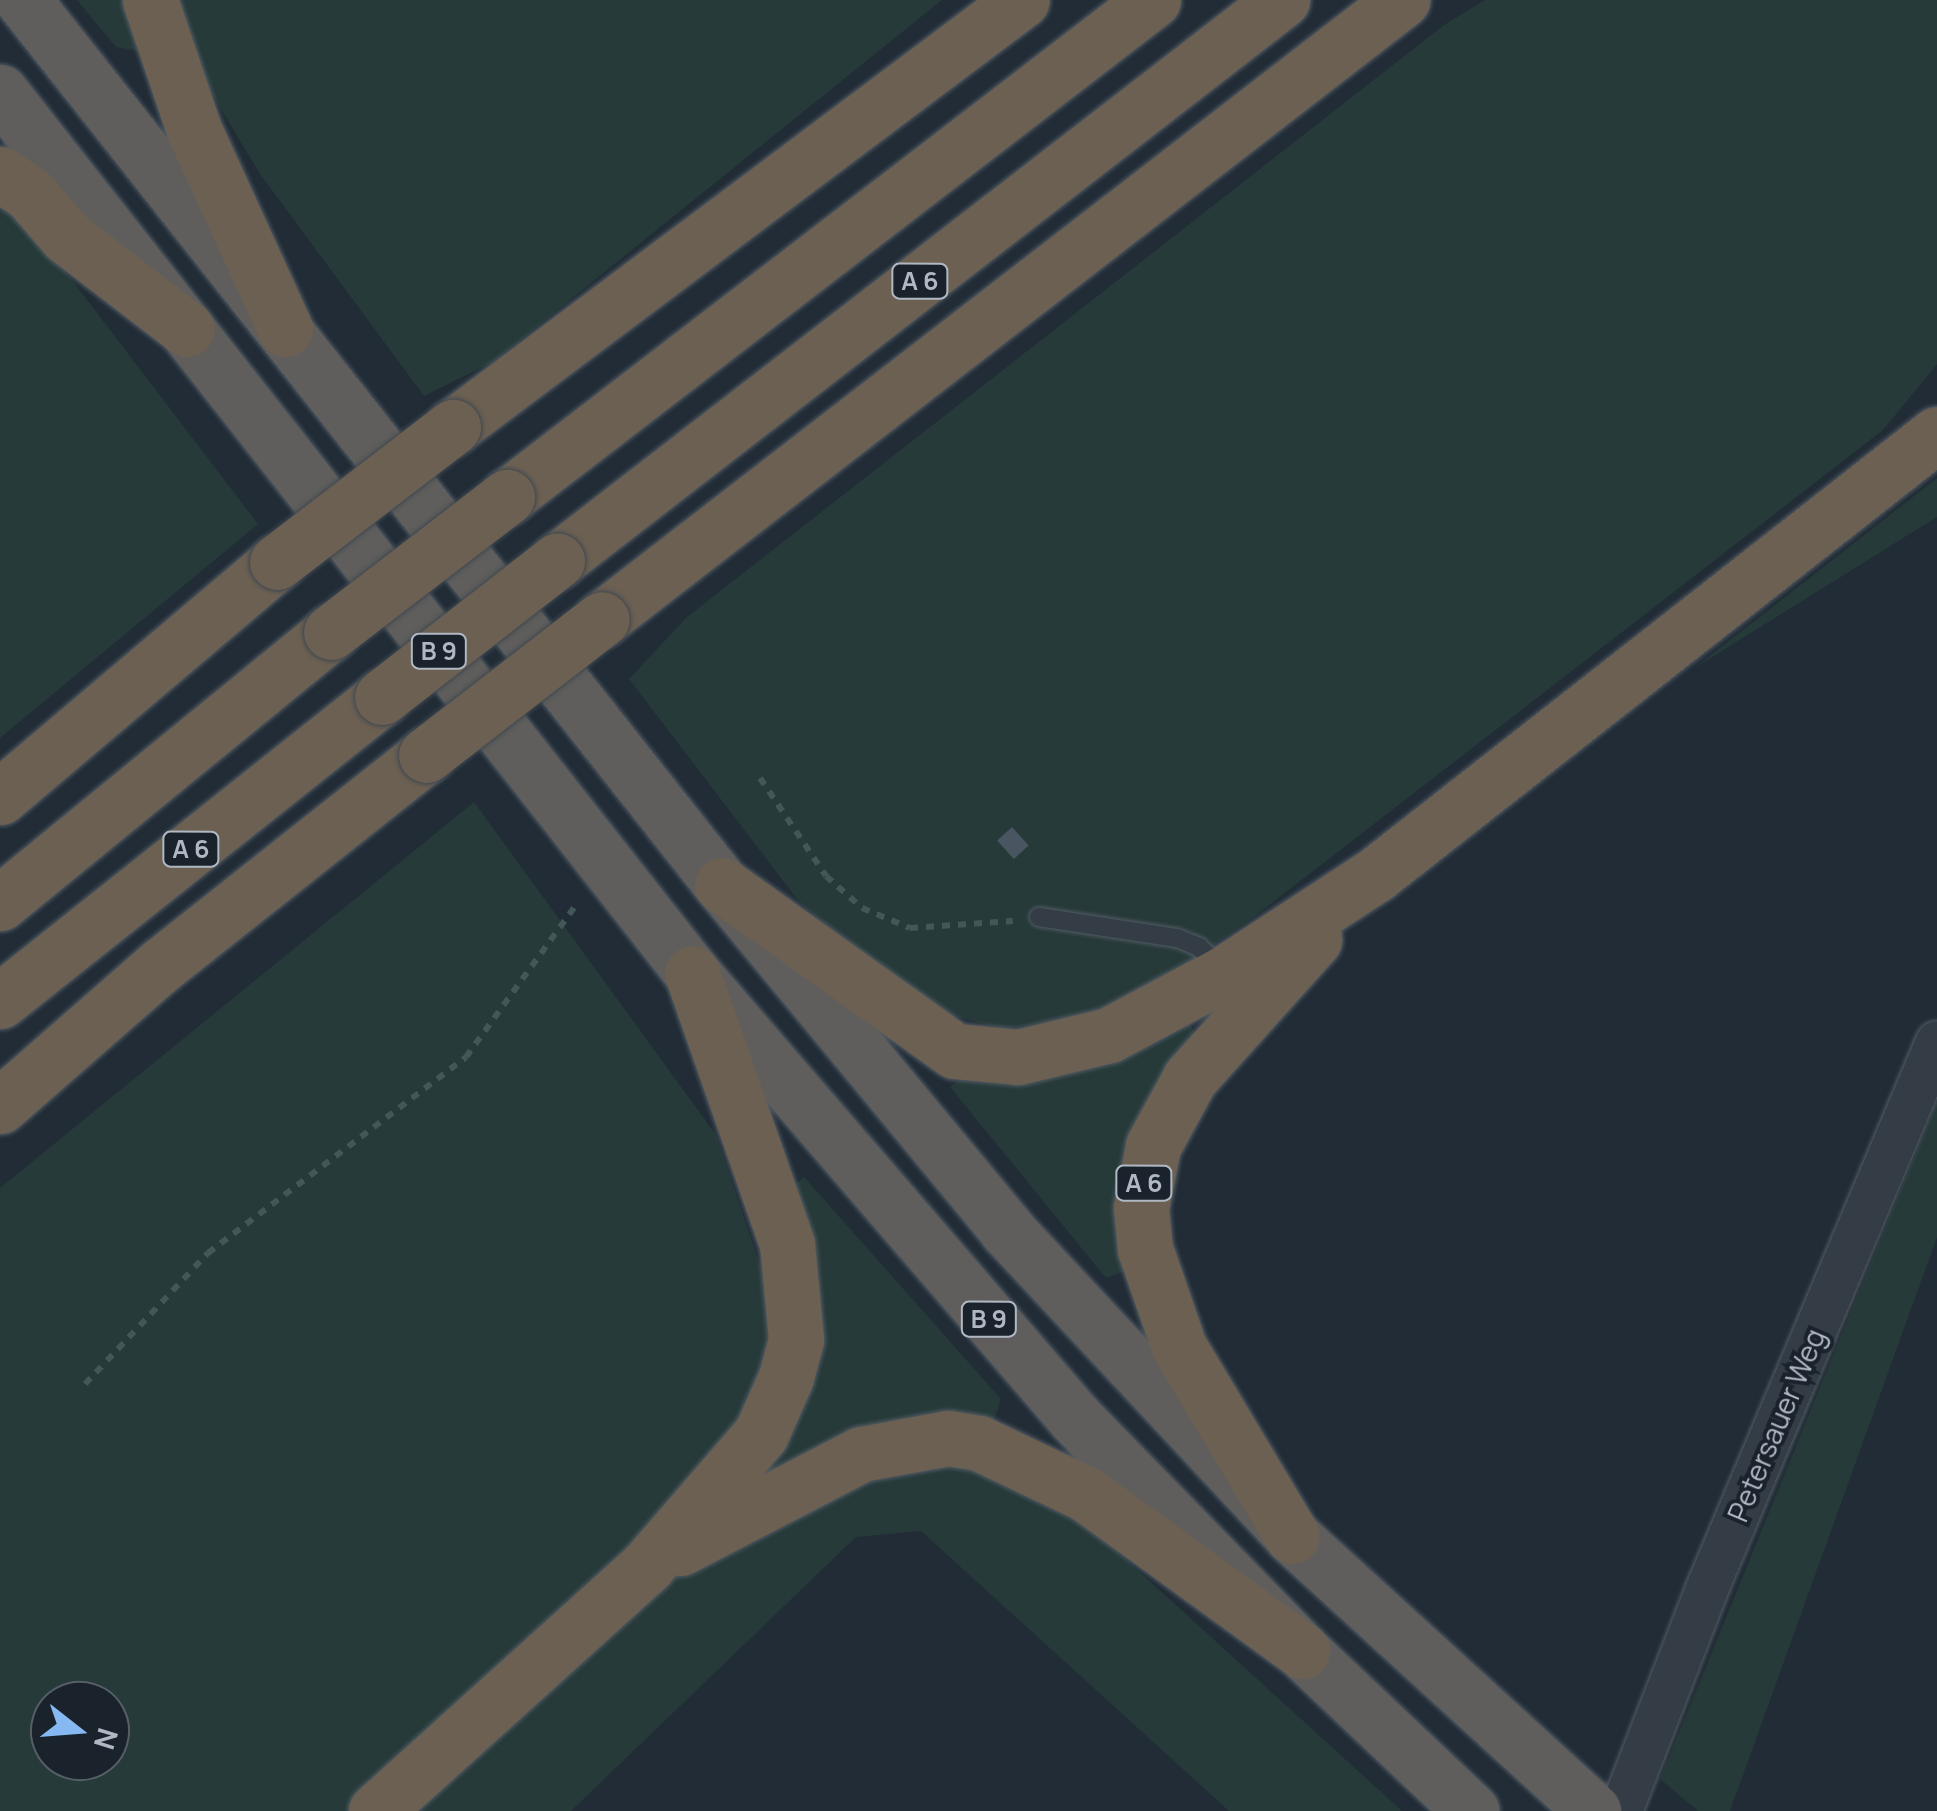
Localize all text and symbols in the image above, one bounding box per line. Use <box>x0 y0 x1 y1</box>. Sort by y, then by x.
road number: A 6 <box>890 261 950 301</box>
road number: B 9 <box>409 631 469 671</box>
road number: A 6 <box>161 829 221 869</box>
road number: A 6 <box>1114 1163 1174 1203</box>
road number: B 9 <box>959 1299 1019 1339</box>
street label: Petersauer Weg <box>1720 1324 1832 1526</box>
north arrow <box>30 1681 130 1781</box>
text: N <box>86 1724 128 1754</box>

